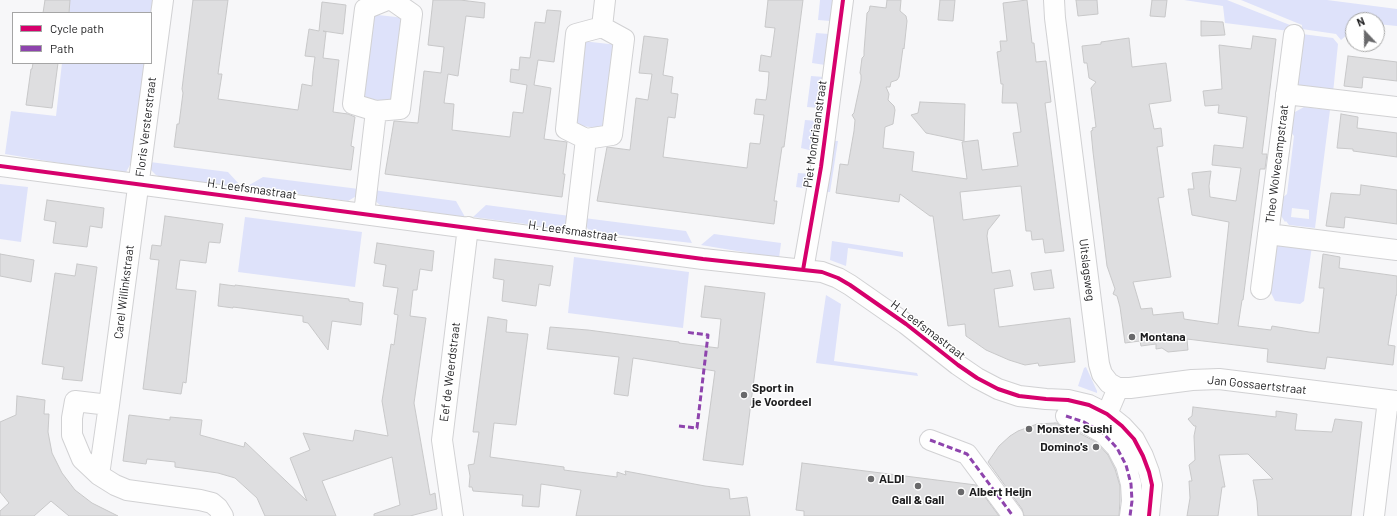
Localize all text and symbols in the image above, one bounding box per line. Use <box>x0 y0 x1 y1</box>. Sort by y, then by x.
legend <box>12 12 152 64</box>
north arrow <box>1345 12 1385 52</box>
text: N <box>1355 14 1367 29</box>
text: Cycle path <box>50 21 104 35</box>
text: Path <box>50 41 74 55</box>
street label: Floris Versterstraat <box>133 76 159 178</box>
street label: Piet Mondriaanstraat <box>800 79 830 189</box>
street label: Theo Wolvecampstraat <box>1263 104 1291 224</box>
street label: H. Leefsmastraat <box>206 176 298 202</box>
street label: H. Leefsmastraat <box>527 218 619 244</box>
street label: Uitslagsweg <box>1076 238 1098 302</box>
street label: Carel Willinkstraat <box>111 244 137 340</box>
street label: H. Leefsmastraat <box>888 297 968 363</box>
street label: Eef de Weerdstraat <box>437 321 463 423</box>
place label: Montana <box>1140 330 1186 344</box>
marker: Montana <box>1127 332 1137 342</box>
street label: Jan Gossaertstraat <box>1207 373 1307 397</box>
place label: Sport in je Voordeel <box>752 381 811 409</box>
marker: Sport in je Voordeel <box>739 390 749 400</box>
place label: Monster Sushi <box>1037 422 1112 436</box>
marker: Monster Sushi <box>1024 424 1034 434</box>
place label: Domino's <box>1040 440 1088 454</box>
marker: Domino's <box>1091 442 1101 452</box>
place label: ALDI <box>879 472 904 486</box>
marker: ALDI <box>866 474 876 484</box>
marker: Gall & Gall <box>913 481 923 491</box>
place label: Albert Heijn <box>969 485 1032 499</box>
marker: Albert Heijn <box>956 487 966 497</box>
place label: Gall & Gall <box>892 493 944 507</box>

